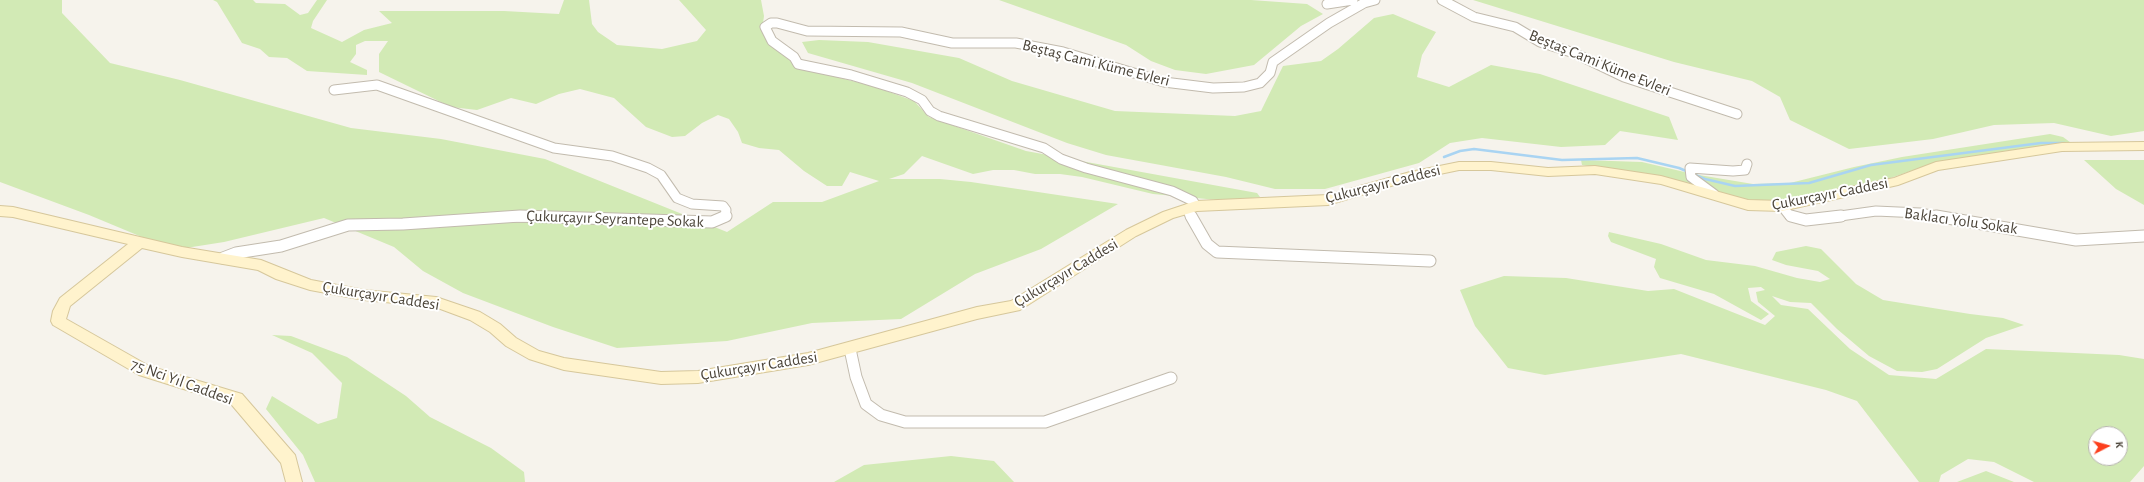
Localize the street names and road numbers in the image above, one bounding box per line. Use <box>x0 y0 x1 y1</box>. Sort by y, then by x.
street label: Beştaş Cami Küme Evleri <box>1526 26 1674 100</box>
street label: Beştaş Cami Küme Evleri <box>1020 35 1172 91</box>
street label: Çukurçayır Caddesi <box>1324 160 1442 208</box>
street label: Çukurçayır Caddesi <box>1770 173 1890 215</box>
street label: Baklacı Yolu Sokak <box>1903 204 2019 238</box>
street label: Çukurçayır Seyrantepe Sokak <box>526 206 704 232</box>
street label: Çukurçayır Caddesi <box>1011 234 1121 312</box>
street label: Çukurçayır Caddesi <box>321 277 441 315</box>
street label: Çukurçayır Caddesi <box>699 347 819 385</box>
street label: 75 Nci Yıl Caddesi <box>128 355 236 409</box>

